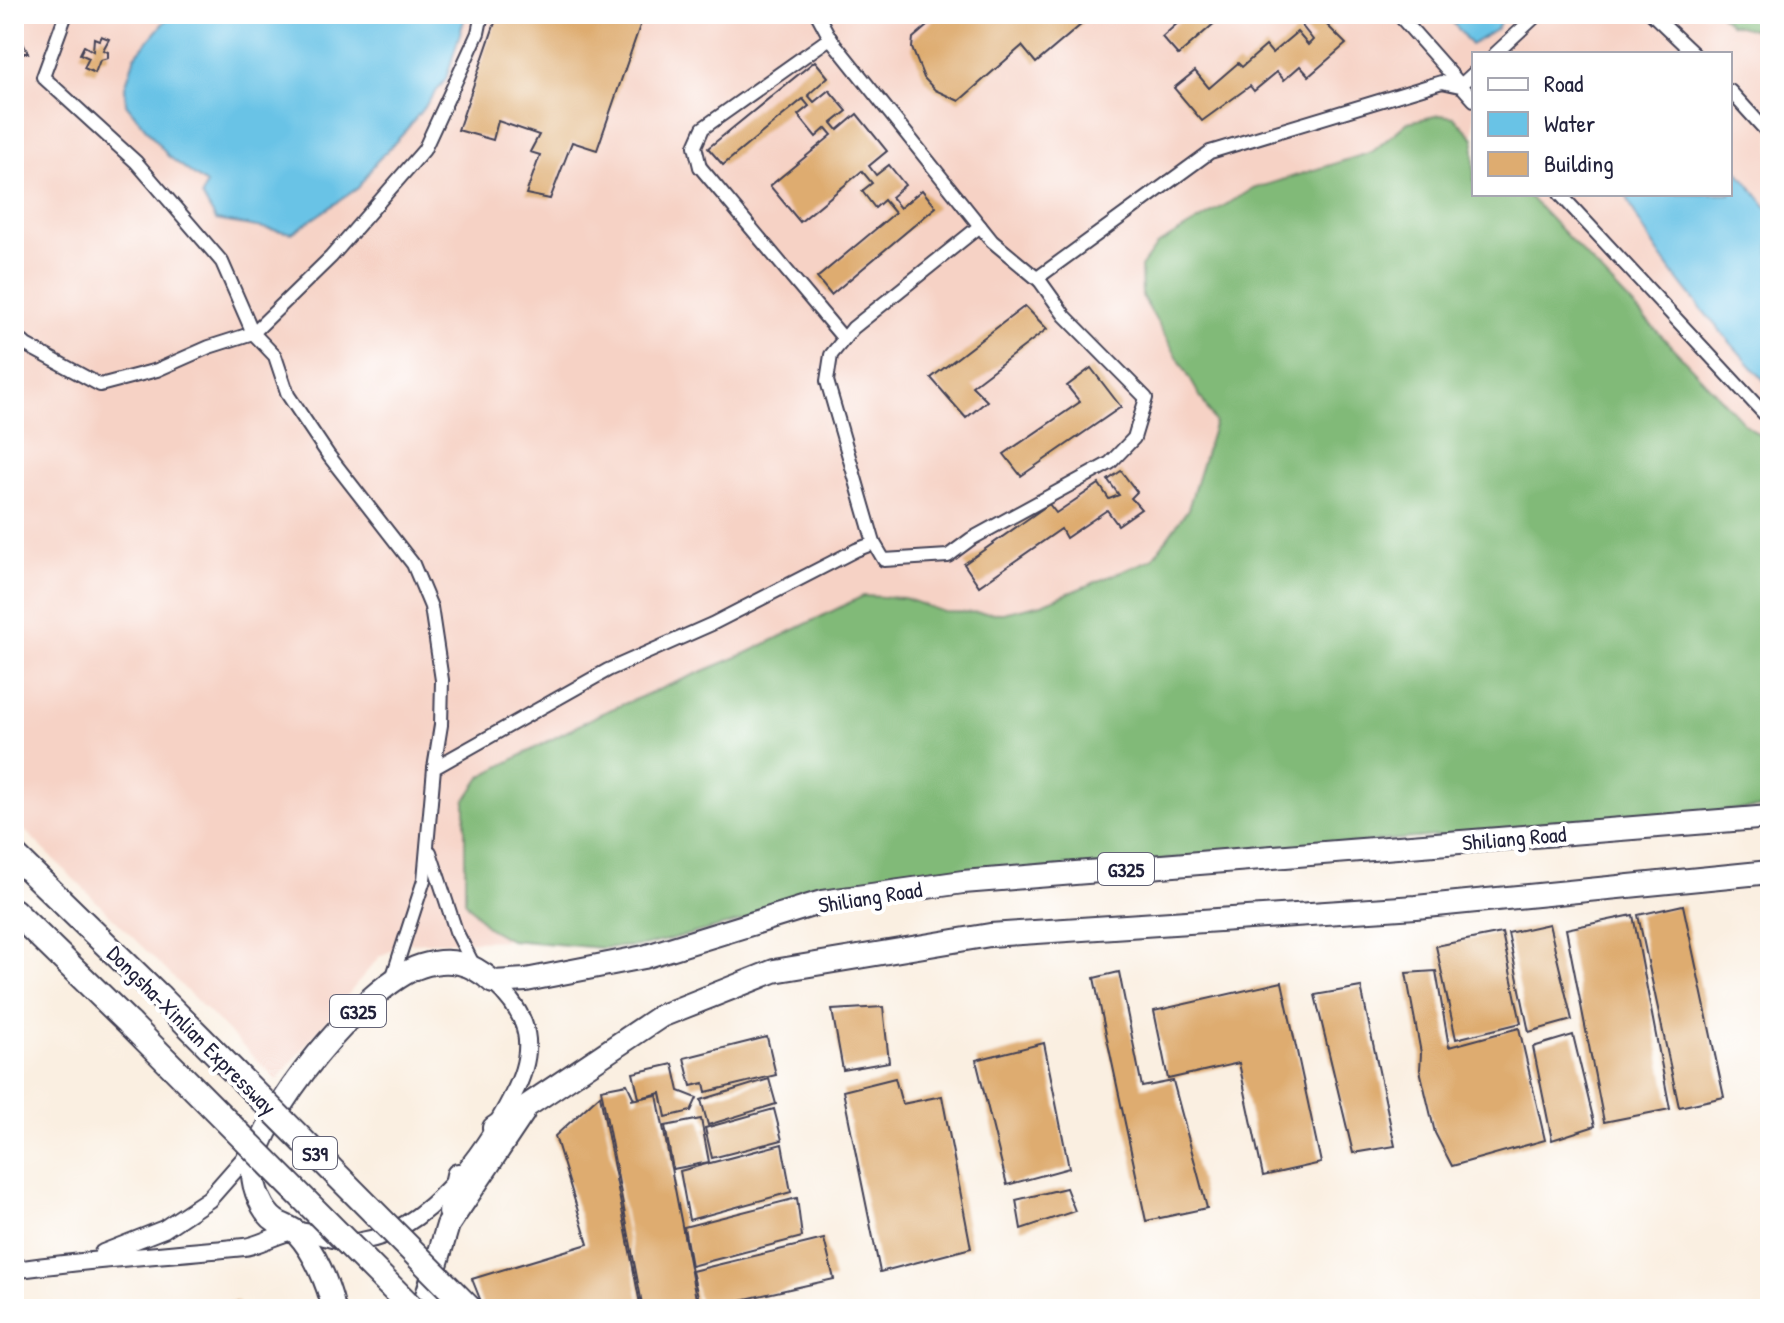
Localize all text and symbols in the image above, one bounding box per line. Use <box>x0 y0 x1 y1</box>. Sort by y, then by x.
legend <box>1472 52 1732 196</box>
text: Road <box>1544 67 1583 99</box>
text: Water <box>1544 107 1595 139</box>
text: Building <box>1544 147 1614 179</box>
street label: Shiliang Road <box>1461 818 1568 857</box>
road number: G325 <box>1098 853 1154 885</box>
street label: Shiliang Road <box>816 874 924 920</box>
street label: Dongsha-Xinlian Expressway <box>101 939 283 1121</box>
road number: G325 <box>330 995 386 1027</box>
road number: S39 <box>293 1137 337 1169</box>

